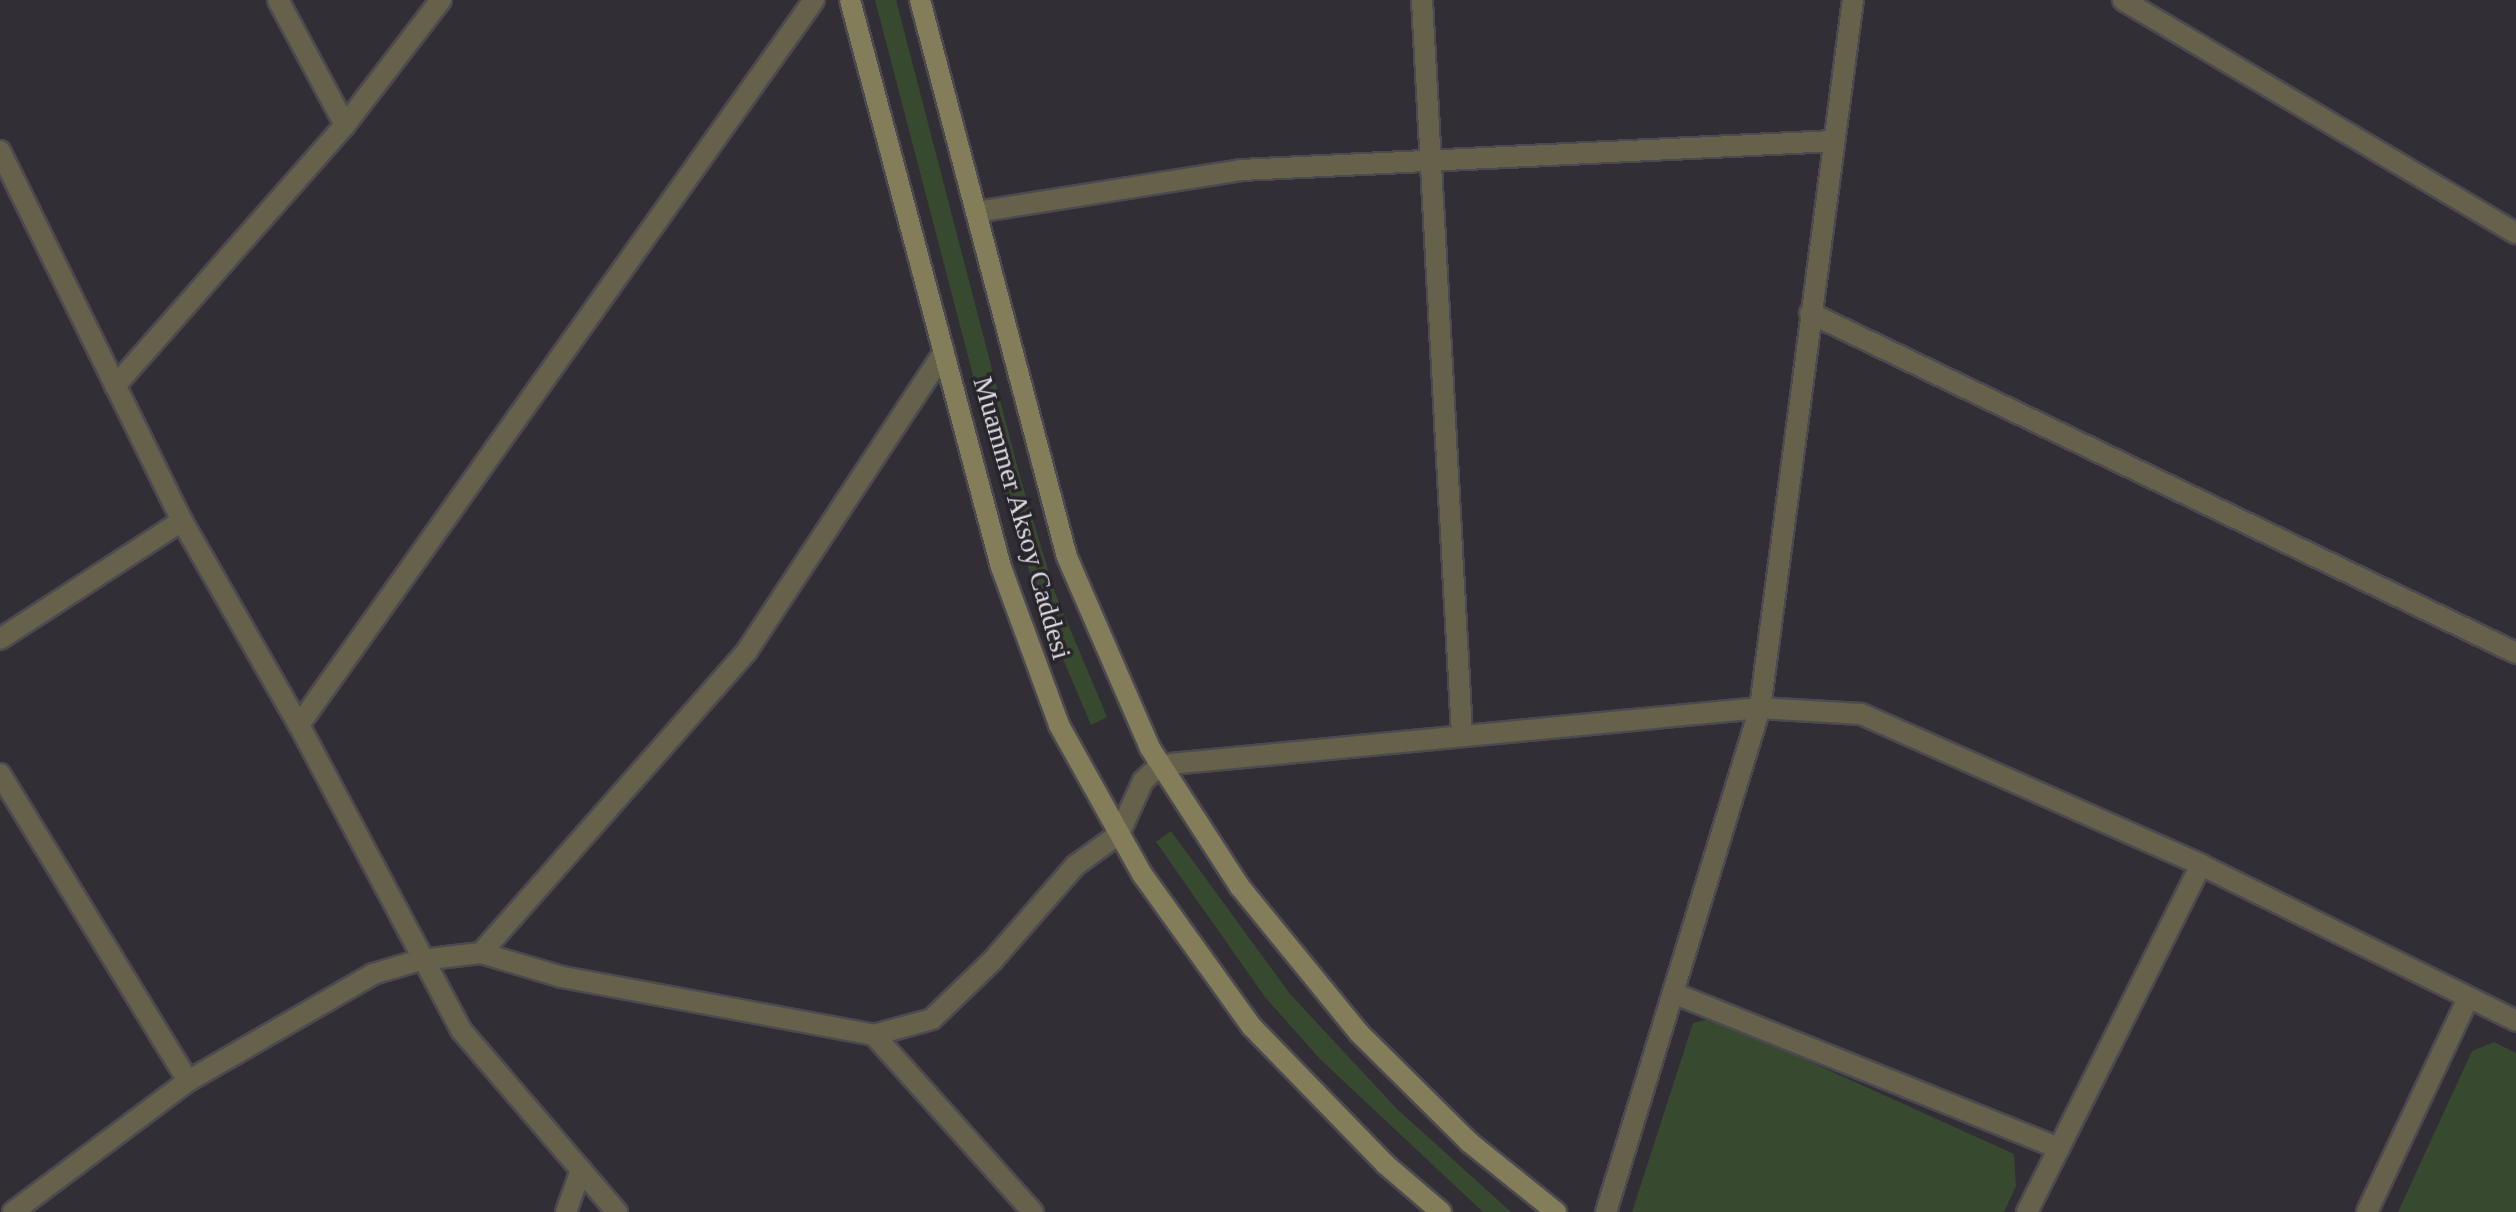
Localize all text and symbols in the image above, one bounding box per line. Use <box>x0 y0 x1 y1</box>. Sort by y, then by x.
street label: Muammer Aksoy Caddesi <box>965 372 1079 664</box>

